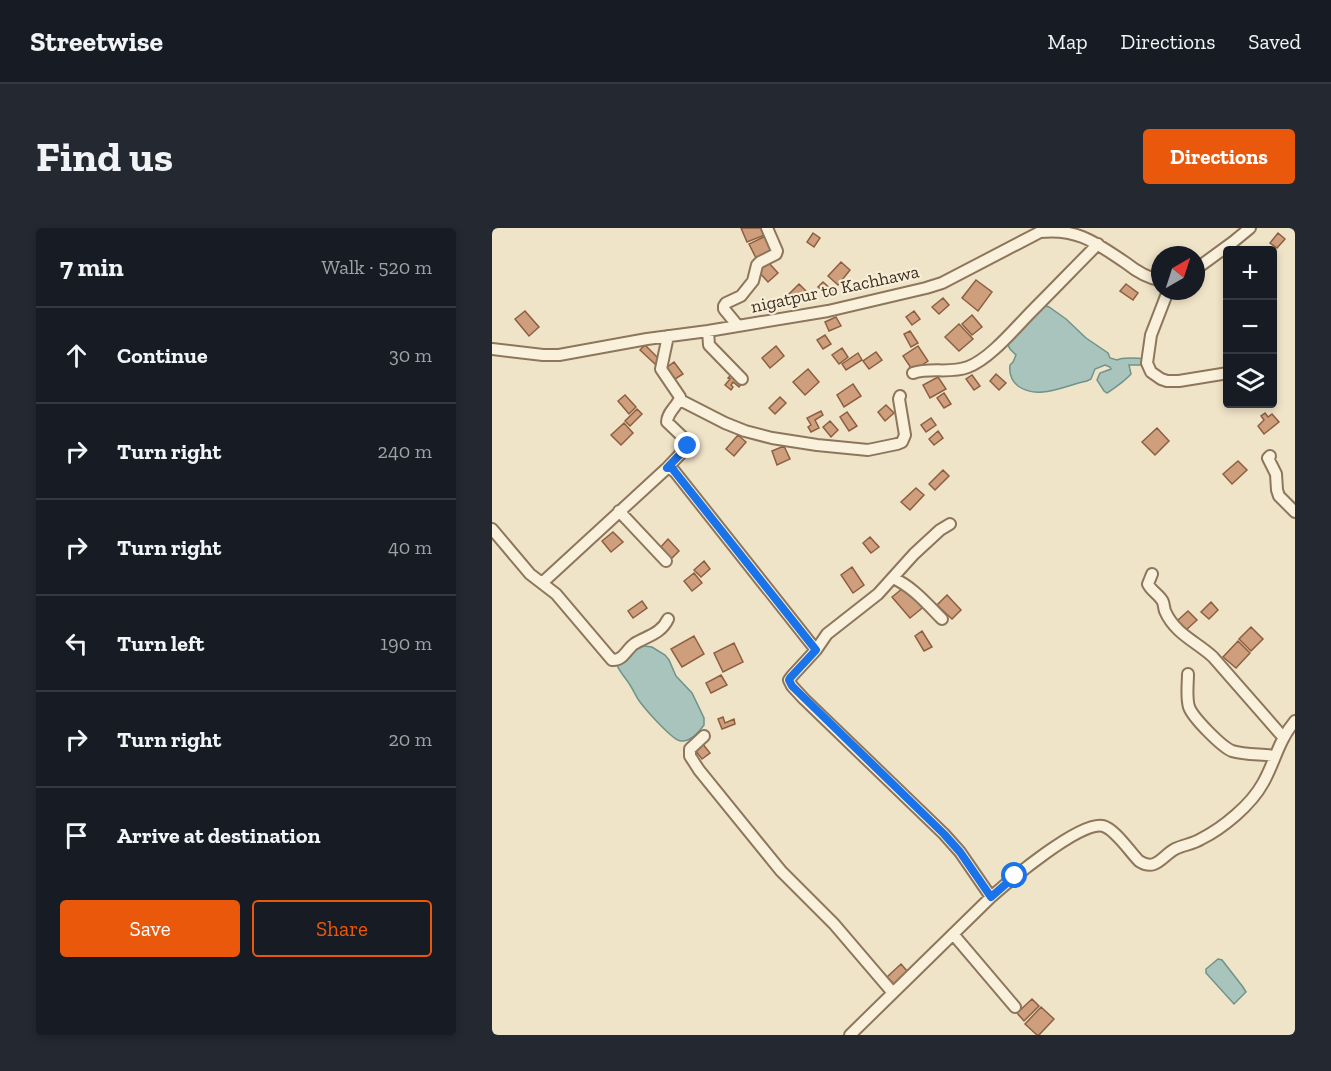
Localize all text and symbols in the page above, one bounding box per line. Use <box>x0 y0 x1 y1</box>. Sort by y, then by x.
text: Streetwise <box>30 25 163 58</box>
text: Map <box>1048 29 1088 54</box>
text: Directions <box>1121 29 1215 54</box>
text: Saved <box>1248 29 1301 54</box>
button: Directions <box>1143 129 1295 184</box>
text: Find us <box>36 131 173 182</box>
north arrow <box>1151 246 1205 300</box>
map controls <box>1223 246 1277 408</box>
button: + <box>1223 246 1277 300</box>
text: 7 min <box>60 251 124 283</box>
text: Walk · 520 m <box>322 255 432 279</box>
street label: nigatpur to Kachhawa <box>749 260 921 318</box>
button: − <box>1223 300 1277 354</box>
icon: ahead <box>60 339 93 372</box>
text: Continue <box>117 342 208 369</box>
text: 30 m <box>389 343 432 367</box>
button: layers <box>1223 354 1277 408</box>
route end <box>674 432 700 458</box>
icon: right <box>60 435 93 468</box>
text: Turn right <box>117 438 221 465</box>
text: 240 m <box>378 439 432 463</box>
icon: right <box>60 531 93 564</box>
text: Turn right <box>117 534 221 561</box>
text: 40 m <box>388 535 432 559</box>
icon: left <box>60 627 93 660</box>
text: Turn left <box>117 630 204 657</box>
text: 190 m <box>380 631 432 655</box>
icon: right <box>60 723 93 756</box>
text: Turn right <box>117 726 221 753</box>
text: 20 m <box>388 727 432 751</box>
icon: arrive <box>60 819 93 852</box>
text: Arrive at destination <box>117 822 320 849</box>
route start <box>1001 862 1027 888</box>
button: Save <box>60 900 240 957</box>
button: Share <box>252 900 432 957</box>

